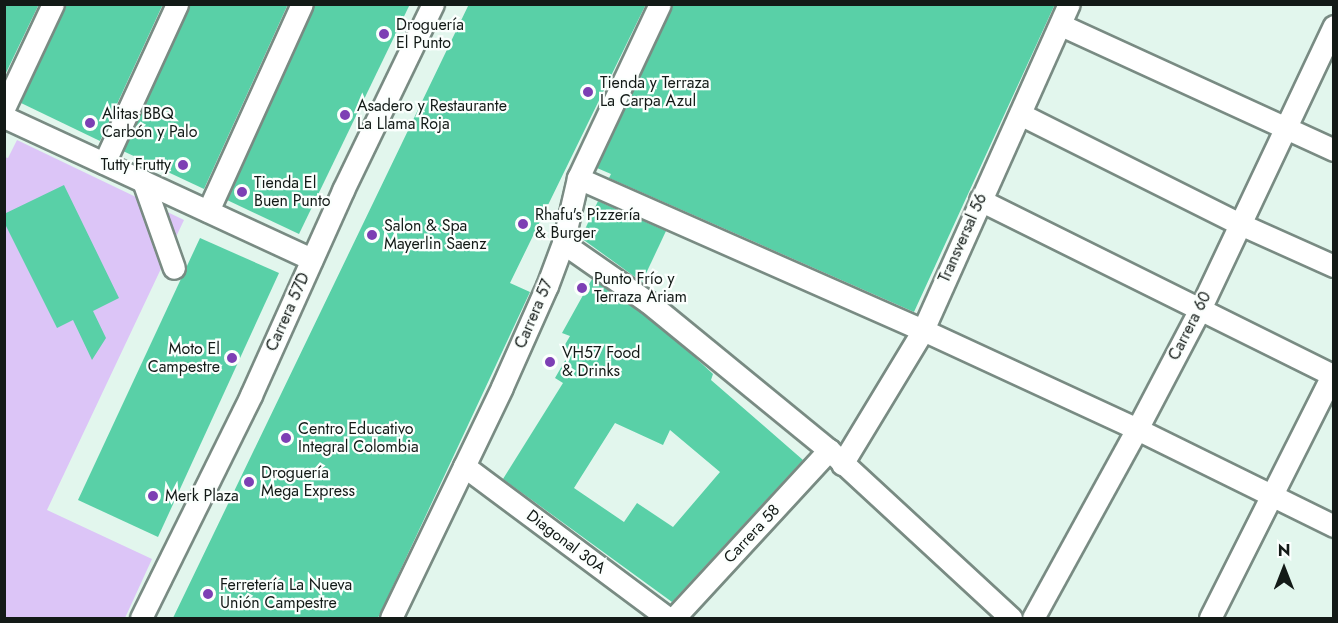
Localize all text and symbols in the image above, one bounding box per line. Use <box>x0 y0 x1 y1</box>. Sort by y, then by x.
place label: Droguería El Punto <box>396 15 464 53</box>
marker: Droguería El Punto <box>377 27 391 41</box>
place label: Tienda y Terraza La Carpa Azul <box>600 73 710 111</box>
marker: Tienda y Terraza La Carpa Azul <box>581 85 595 99</box>
place label: Asadero y Restaurante La Llama Roja <box>357 96 507 134</box>
place label: Alitas BBQ Carbón y Palo <box>102 104 197 142</box>
marker: Asadero y Restaurante La Llama Roja <box>338 108 352 122</box>
marker: Alitas BBQ Carbón y Palo <box>83 116 97 130</box>
place label: Tutty Frutty <box>101 155 171 175</box>
marker: Tutty Frutty <box>176 158 190 172</box>
place label: Tienda El Buen Punto <box>254 173 331 211</box>
marker: Tienda El Buen Punto <box>235 185 249 199</box>
street label: Transversal 56 <box>935 190 991 286</box>
place label: Rhafu's Pizzería & Burger <box>535 205 640 243</box>
place label: Salon & Spa Mayerlin Saenz <box>384 216 487 254</box>
marker: Rhafu's Pizzería & Burger <box>516 217 530 231</box>
marker: Salon & Spa Mayerlin Saenz <box>365 228 379 242</box>
place label: Punto Frío y Terraza Ariam <box>594 269 687 307</box>
street label: Carrera 57D <box>262 270 314 354</box>
street label: Carrera 57 <box>511 277 557 351</box>
marker: Punto Frío y Terraza Ariam <box>575 281 589 295</box>
street label: Carrera 60 <box>1165 288 1215 364</box>
place label: Moto El Campestre <box>148 339 220 377</box>
place label: VH57 Food & Drinks <box>562 343 640 381</box>
marker: Moto El Campestre <box>225 351 239 365</box>
marker: VH57 Food & Drinks <box>543 355 557 369</box>
place label: Centro Educativo Integral Colombia <box>298 419 419 457</box>
marker: Centro Educativo Integral Colombia <box>279 431 293 445</box>
place label: Droguería Mega Express <box>261 463 355 501</box>
marker: Droguería Mega Express <box>242 475 256 489</box>
place label: Merk Plaza <box>165 486 239 506</box>
marker: Merk Plaza <box>146 489 160 503</box>
street label: Carrera 58 <box>720 501 784 567</box>
street label: Diagonal 30A <box>523 506 609 578</box>
north arrow <box>1254 539 1314 599</box>
text: N <box>1278 539 1290 562</box>
place label: Ferretería La Nueva Unión Campestre <box>220 575 352 613</box>
marker: Ferretería La Nueva Unión Campestre <box>201 587 215 601</box>

